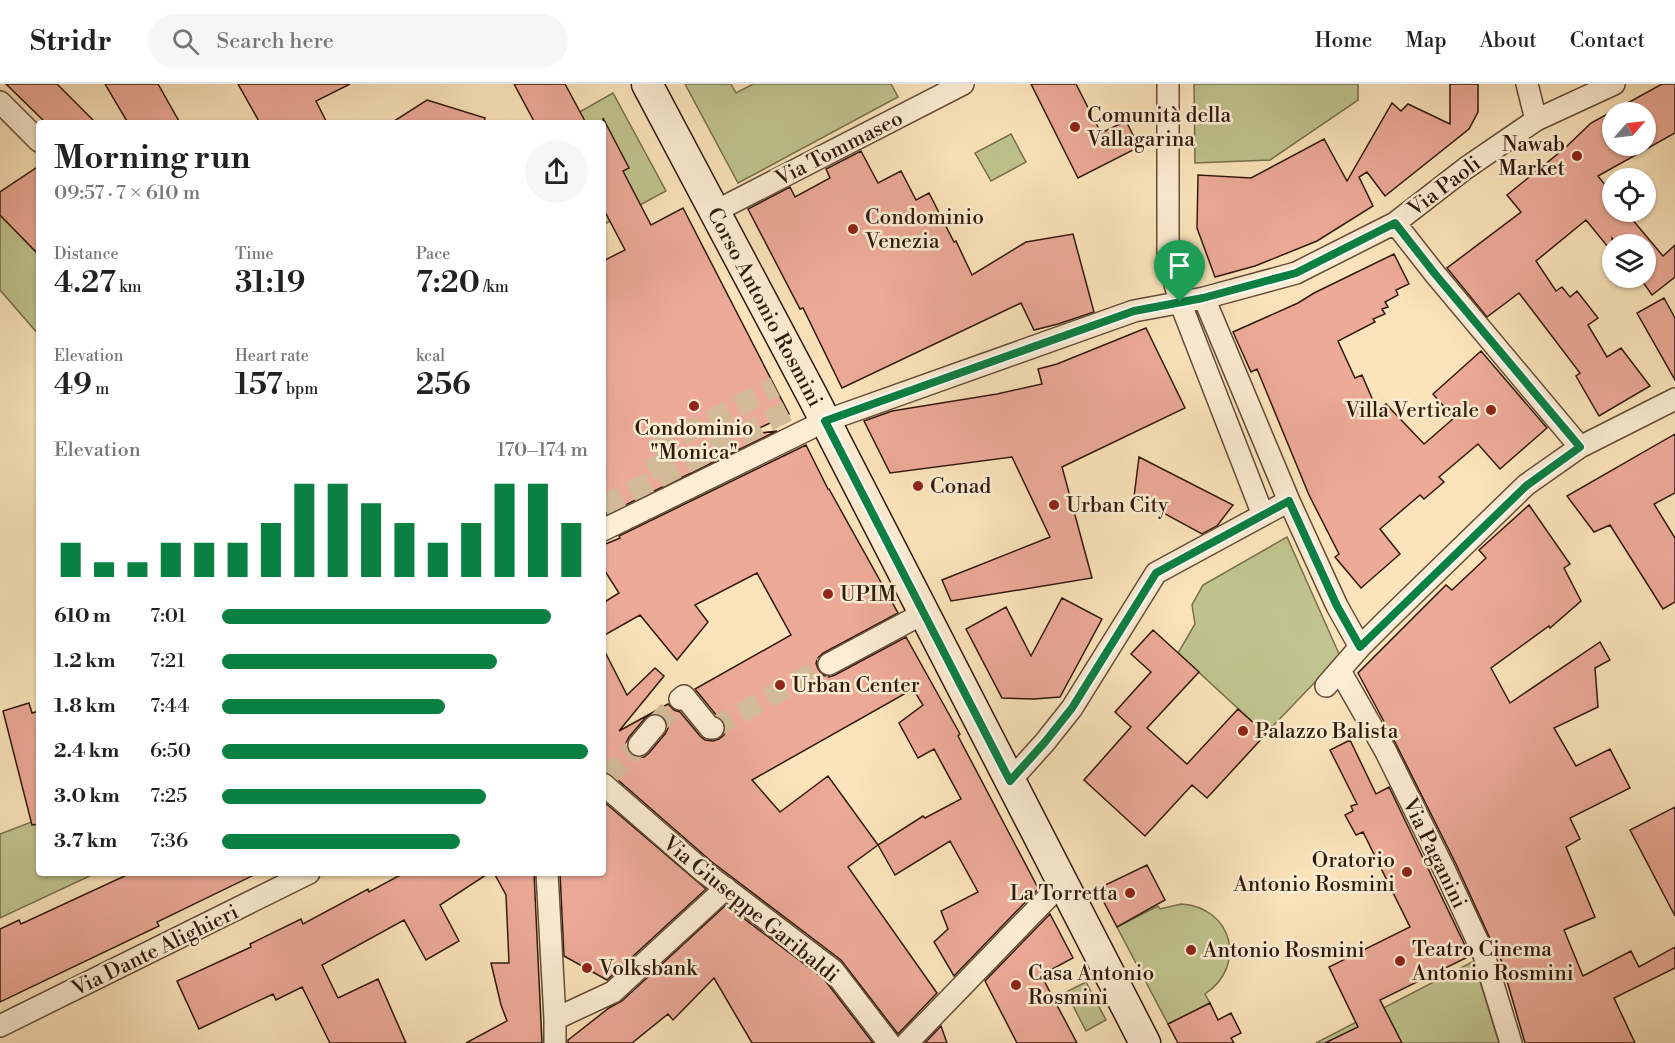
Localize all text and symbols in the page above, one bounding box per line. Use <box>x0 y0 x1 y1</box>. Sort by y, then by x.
search box <box>148 14 568 68</box>
text: Stridr <box>30 24 112 59</box>
icon: search <box>169 25 202 58</box>
text: Search here <box>217 28 334 55</box>
text: Home <box>1315 28 1372 54</box>
text: Map <box>1405 28 1447 54</box>
text: About <box>1480 28 1537 54</box>
text: Contact <box>1570 28 1645 54</box>
north arrow <box>1602 102 1656 156</box>
map controls <box>1602 102 1656 288</box>
place label: Comunità della Vallagarina <box>1086 103 1231 153</box>
street label: Via Tommaseo <box>771 106 907 193</box>
marker: Comunità della Vallagarina <box>1068 120 1082 134</box>
place label: Nawab Market <box>1498 132 1566 182</box>
text: Morning run <box>54 138 251 179</box>
button: share <box>525 140 588 203</box>
marker: Nawab Market <box>1570 149 1584 163</box>
street label: Via Paoli <box>1402 151 1486 223</box>
button: locate <box>1602 168 1656 222</box>
text: 09:57 · 7 × 610 m <box>54 181 200 206</box>
street label: Corso Antonio Rosmini <box>700 203 828 412</box>
place label: Condominio Venezia <box>864 205 984 255</box>
marker: Condominio Venezia <box>846 222 860 236</box>
button: layers <box>1602 234 1656 288</box>
pin <box>1154 240 1205 302</box>
text: Distance <box>54 244 119 264</box>
text: Time <box>235 244 274 264</box>
text: Pace <box>416 244 450 264</box>
icon: arrive <box>1163 249 1196 282</box>
text: 4.27 <box>54 264 116 302</box>
text: 31:19 <box>235 264 305 302</box>
text: 7:20 <box>416 264 480 302</box>
text: km <box>116 277 142 297</box>
text: /km <box>480 277 509 297</box>
text: Elevation <box>54 346 123 366</box>
text: Heart rate <box>235 346 309 366</box>
text: kcal <box>416 346 445 366</box>
text: 49 <box>54 366 92 404</box>
text: 157 <box>235 366 283 404</box>
text: 256 <box>416 366 471 404</box>
text: m <box>92 379 109 399</box>
text: bpm <box>283 379 318 399</box>
place label: Villa Verticale <box>1344 398 1479 424</box>
marker: Condominio "Monica" <box>687 399 701 413</box>
marker: Villa Verticale <box>1484 403 1498 417</box>
place label: Condominio "Monica" <box>634 416 754 466</box>
text: Elevation <box>54 438 141 463</box>
text: 170–174 m <box>497 438 588 463</box>
place label: Conad <box>930 474 991 500</box>
marker: Conad <box>911 479 925 493</box>
place label: Urban City <box>1066 493 1169 519</box>
marker: Urban City <box>1047 498 1061 512</box>
place label: UPIM <box>840 582 897 608</box>
marker: UPIM <box>821 587 835 601</box>
text: 610 m <box>54 604 111 629</box>
text: 7:01 <box>150 604 186 629</box>
text: 1.2 km <box>54 649 116 674</box>
text: 7:21 <box>150 649 185 674</box>
place label: Urban Center <box>792 673 920 699</box>
marker: Urban Center <box>773 678 787 692</box>
text: 1.8 km <box>54 694 116 719</box>
text: 7:44 <box>150 694 189 719</box>
place label: Palazzo Balista <box>1255 719 1399 745</box>
marker: Palazzo Balista <box>1236 724 1250 738</box>
text: 2.4 km <box>54 739 119 764</box>
text: 6:50 <box>150 739 191 764</box>
text: 3.0 km <box>54 784 120 809</box>
text: 7:25 <box>150 784 187 809</box>
street label: Via Paganini <box>1396 793 1472 913</box>
text: 3.7 km <box>54 829 117 854</box>
text: 7:36 <box>150 829 188 854</box>
street label: Via Giuseppe Garibaldi <box>656 830 844 989</box>
place label: Oratorio Antonio Rosmini <box>1232 848 1395 898</box>
marker: Oratorio Antonio Rosmini <box>1400 865 1414 879</box>
place label: La Torretta <box>1010 881 1118 907</box>
marker: La Torretta <box>1123 886 1137 900</box>
street label: Via Dante Alighieri <box>67 899 243 1003</box>
place label: Teatro Cinema Antonio Rosmini <box>1411 937 1574 987</box>
place label: Antonio Rosmini <box>1202 938 1365 964</box>
marker: Antonio Rosmini <box>1184 943 1198 957</box>
marker: Teatro Cinema Antonio Rosmini <box>1393 954 1407 968</box>
place label: Volksbank <box>598 956 698 982</box>
marker: Volksbank <box>580 961 594 975</box>
place label: Casa Antonio Rosmini <box>1028 961 1154 1011</box>
marker: Casa Antonio Rosmini <box>1009 978 1023 992</box>

